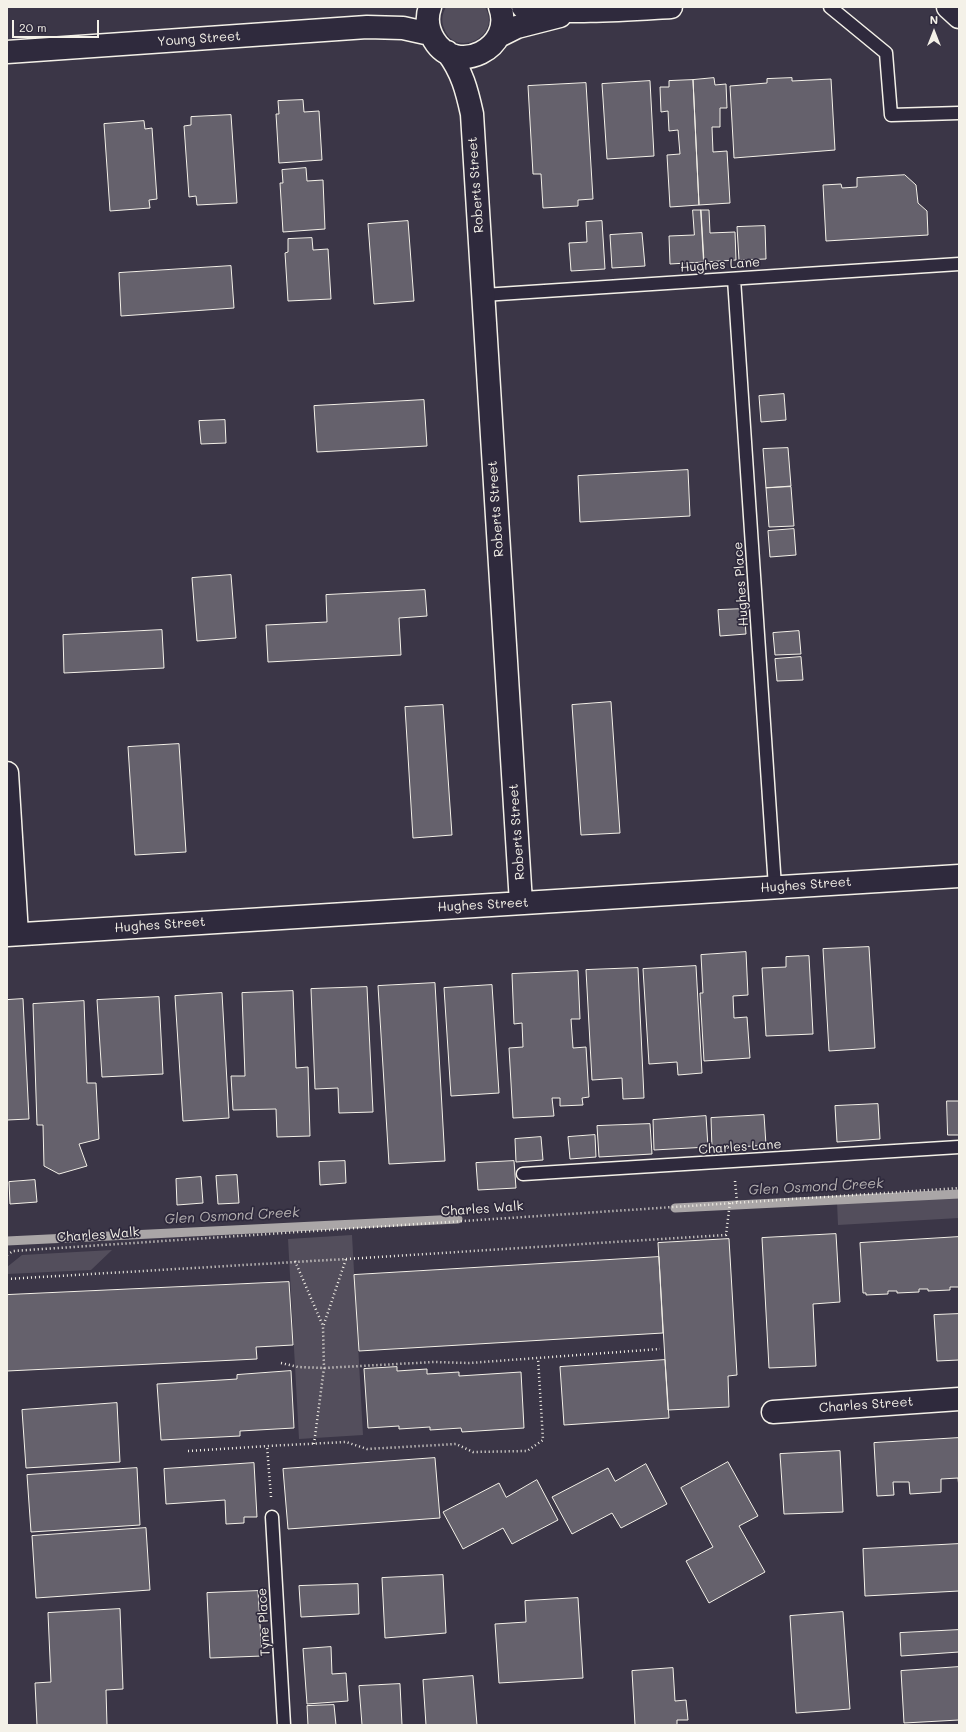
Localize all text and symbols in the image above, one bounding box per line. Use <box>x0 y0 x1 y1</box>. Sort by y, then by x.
scale bar <box>14 12 101 38</box>
north arrow <box>914 12 954 52</box>
text: N <box>930 12 938 27</box>
text: 20 m <box>19 19 47 35</box>
street label: Young Street <box>157 28 241 50</box>
street label: Roberts Street <box>465 136 487 234</box>
street label: Hughes Lane <box>680 254 760 276</box>
street label: Roberts Street <box>485 460 507 558</box>
street label: Hughes Place <box>730 541 752 627</box>
street label: Roberts Street <box>506 783 528 881</box>
street label: Hughes Street <box>760 874 852 896</box>
street label: Hughes Street <box>437 895 529 915</box>
street label: Hughes Street <box>114 914 206 936</box>
street label: Charles Lane <box>698 1136 782 1158</box>
water label: Glen Osmond Creek <box>748 1175 884 1199</box>
street label: Charles Walk <box>440 1198 524 1220</box>
water label: Glen Osmond Creek <box>164 1204 300 1228</box>
street label: Charles Walk <box>56 1224 140 1246</box>
street label: Charles Street <box>818 1394 914 1416</box>
street label: Tyne Place <box>254 1587 274 1657</box>

